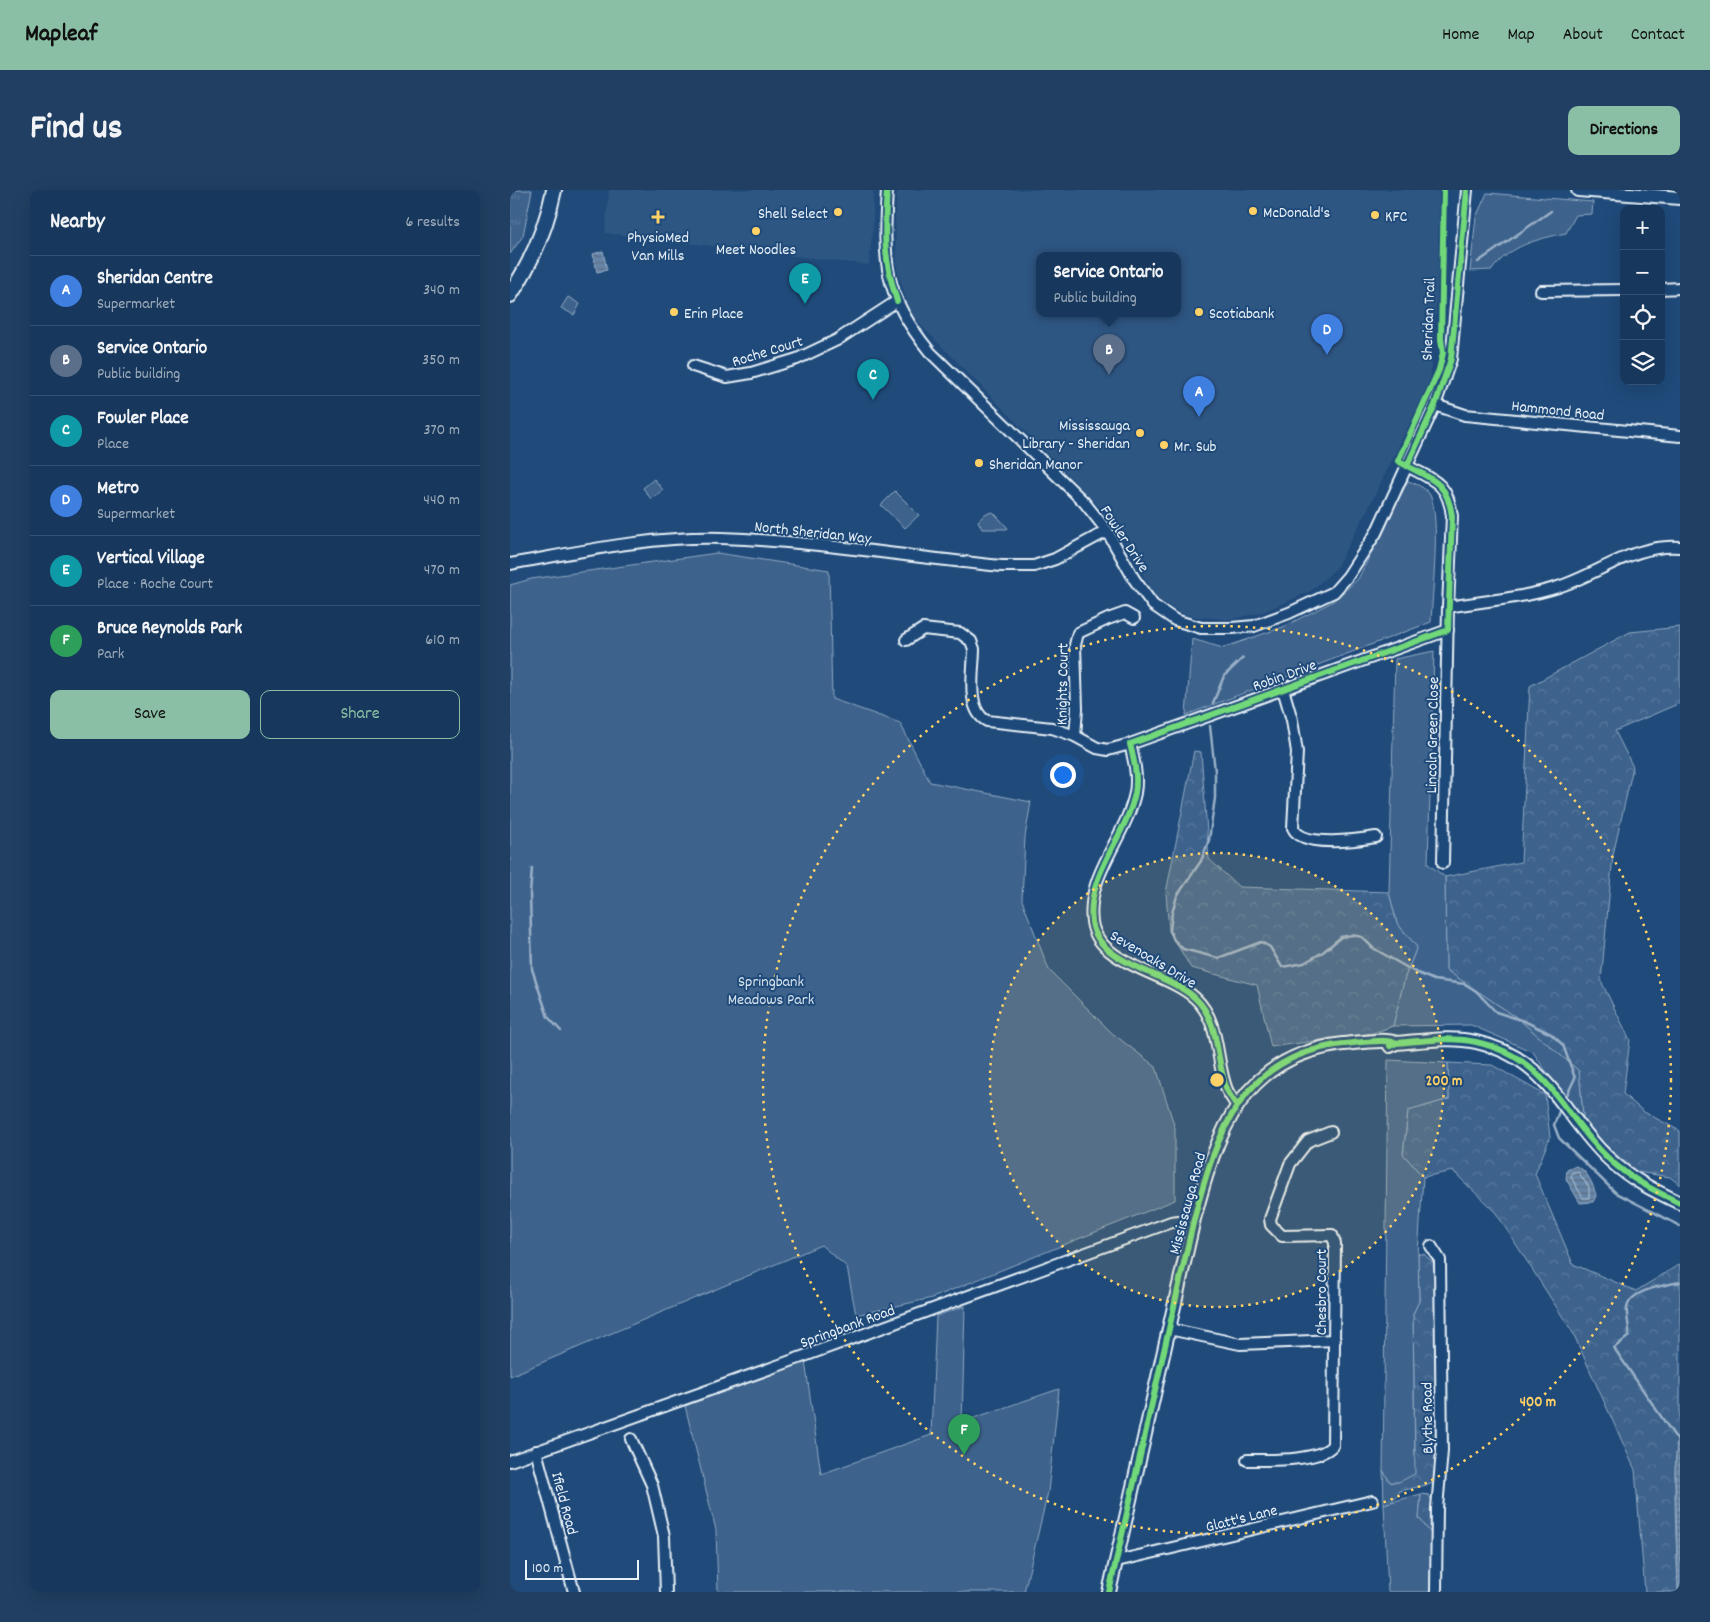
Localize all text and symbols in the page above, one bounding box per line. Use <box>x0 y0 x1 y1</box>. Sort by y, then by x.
text: Mapleaf <box>25 18 97 52</box>
text: Home <box>1442 23 1479 48</box>
text: Map <box>1507 23 1535 48</box>
text: About <box>1563 23 1603 48</box>
text: Contact <box>1631 23 1685 48</box>
text: Find us <box>30 105 122 155</box>
button: Directions <box>1568 106 1680 155</box>
place label: McDonald's <box>1263 202 1331 225</box>
place label: Shell Select <box>758 203 828 226</box>
marker: McDonald's <box>1247 205 1259 217</box>
map controls <box>1620 205 1665 385</box>
button: + <box>1620 205 1665 250</box>
marker: Shell Select <box>832 206 844 218</box>
place label: KFC <box>1385 206 1408 229</box>
text: Nearby <box>50 208 105 238</box>
marker: KFC <box>1369 209 1381 221</box>
marker: PhysioMed Van Mills <box>651 210 665 224</box>
text: 6 results <box>405 211 460 234</box>
marker: Meet Noodles <box>750 225 762 237</box>
place label: PhysioMed Van Mills <box>627 227 689 268</box>
place label: Meet Noodles <box>716 239 796 262</box>
button: − <box>1620 250 1665 295</box>
popup <box>1036 252 1181 317</box>
text: Service Ontario <box>1053 260 1164 287</box>
pin: E <box>789 263 821 304</box>
text: Sheridan Centre <box>97 266 213 293</box>
street label: Sheridan Trail <box>1417 277 1442 361</box>
text: A <box>62 279 70 302</box>
text: 340 m <box>423 279 460 302</box>
text: Public building <box>1053 287 1137 310</box>
text: Supermarket <box>97 293 175 316</box>
button: locate <box>1620 295 1665 340</box>
place label: Erin Place <box>684 303 743 326</box>
place label: Scotiabank <box>1209 303 1274 326</box>
marker: Erin Place <box>668 306 680 318</box>
marker: Scotiabank <box>1193 306 1205 318</box>
pin: D <box>1311 314 1343 355</box>
street label: Roche Court <box>729 331 806 374</box>
pin: B <box>1093 334 1125 375</box>
text: Service Ontario <box>97 336 207 363</box>
button: layers <box>1620 340 1665 385</box>
text: B <box>62 349 70 372</box>
text: 350 m <box>422 349 460 372</box>
pin: C <box>857 359 889 400</box>
text: Public building <box>97 363 180 386</box>
pin: A <box>1183 376 1215 417</box>
street label: Hammond Road <box>1510 395 1605 428</box>
text: Fowler Place <box>97 406 189 433</box>
place label: Mississauga Library - Sheridan <box>1022 415 1130 456</box>
text: C <box>62 419 70 442</box>
text: 370 m <box>423 419 460 442</box>
marker: Mississauga Library - Sheridan <box>1134 427 1146 439</box>
text: Place <box>97 433 129 456</box>
place label: Mr. Sub <box>1174 436 1217 459</box>
marker: Mr. Sub <box>1158 439 1170 451</box>
place label: Sheridan Manor <box>989 454 1083 477</box>
marker: Sheridan Manor <box>973 457 985 469</box>
text: Metro <box>97 476 139 503</box>
text: D <box>62 489 70 512</box>
text: 440 m <box>423 489 460 512</box>
street label: Fowler Drive <box>1094 501 1154 577</box>
text: Supermarket <box>97 503 175 526</box>
street label: North Sheridan Way <box>753 516 873 551</box>
text: Vertical Village <box>97 546 205 573</box>
text: E <box>62 559 70 582</box>
text: 470 m <box>424 559 460 582</box>
text: Place · Roche Court <box>97 573 213 596</box>
text: Bruce Reynolds Park <box>97 616 242 643</box>
text: F <box>62 629 70 652</box>
text: 610 m <box>425 629 460 652</box>
text: Park <box>97 643 124 666</box>
street label: Knights Court <box>1051 643 1076 725</box>
street label: Robin Drive <box>1250 654 1320 699</box>
street label: Lincoln Green Close <box>1421 676 1446 794</box>
button: Save <box>50 690 250 739</box>
button: Share <box>260 690 460 739</box>
your location <box>1050 762 1076 788</box>
street label: Sevenoaks Drive <box>1105 925 1200 995</box>
park label: Springbank Meadows Park <box>728 971 814 1012</box>
centre of rings <box>1208 1071 1226 1089</box>
text: 200 m <box>1426 1071 1462 1093</box>
street label: Mississauga Road <box>1164 1150 1213 1257</box>
street label: Chesbro Court <box>1311 1249 1334 1335</box>
street label: Springbank Road <box>797 1299 899 1355</box>
street label: Blythe Road <box>1416 1382 1441 1454</box>
text: 400 m <box>1520 1392 1556 1414</box>
pin: F <box>948 1414 980 1455</box>
street label: Ifield Road <box>544 1470 583 1538</box>
street label: Glatt's Lane <box>1203 1499 1280 1539</box>
scale bar <box>525 1557 639 1580</box>
text: 100 m <box>532 1559 563 1579</box>

